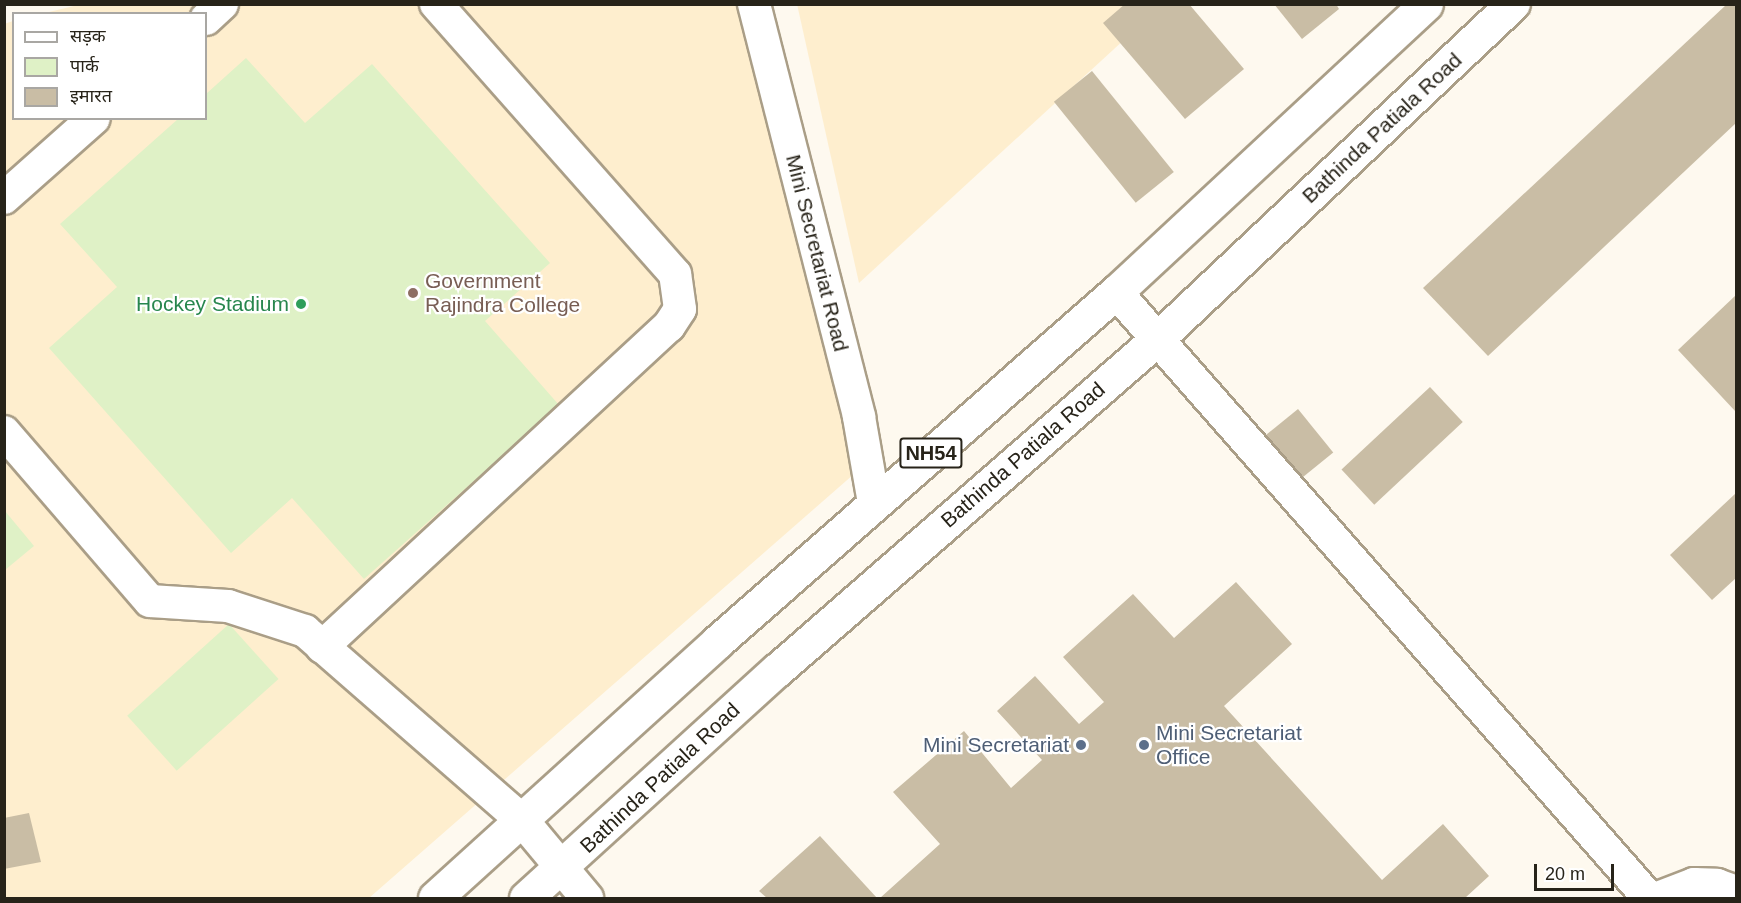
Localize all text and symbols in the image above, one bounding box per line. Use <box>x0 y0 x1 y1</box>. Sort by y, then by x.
legend <box>12 12 207 120</box>
text: सड़क <box>70 26 106 46</box>
street label: Bathinda Patiala Road <box>1297 48 1467 208</box>
text: पार्क <box>70 56 99 76</box>
text: इमारत <box>70 86 112 106</box>
street label: Mini Secretariat Road <box>780 152 854 354</box>
place label: Government Rajindra College <box>425 268 580 318</box>
marker: Government Rajindra College <box>406 286 420 300</box>
place label: Hockey Stadium <box>136 291 289 317</box>
marker: Hockey Stadium <box>294 297 308 311</box>
street label: Bathinda Patiala Road <box>936 377 1110 533</box>
road number: NH54 <box>898 436 964 470</box>
street label: Bathinda Patiala Road <box>575 698 745 858</box>
place label: Mini Secretariat Office <box>1156 720 1302 770</box>
place label: Mini Secretariat <box>923 732 1069 758</box>
marker: Mini Secretariat <box>1074 738 1088 752</box>
marker: Mini Secretariat Office <box>1137 738 1151 752</box>
scale bar <box>1537 852 1616 890</box>
text: 20 m <box>1545 864 1585 884</box>

